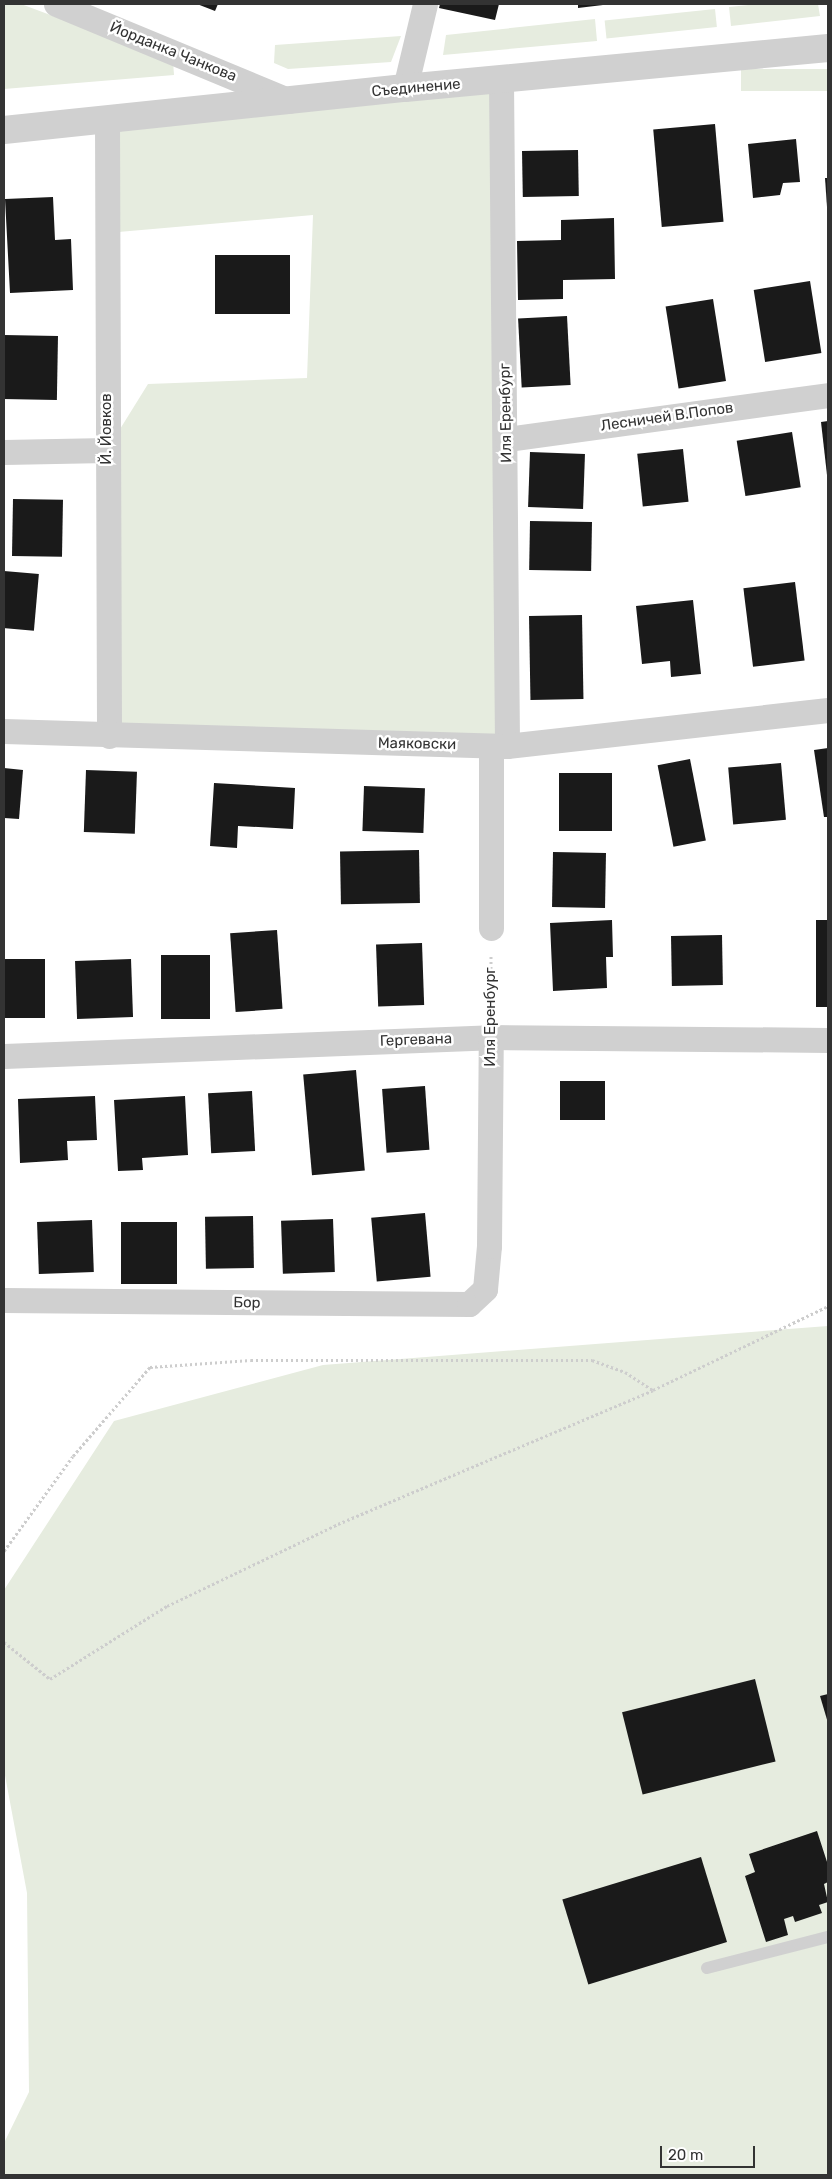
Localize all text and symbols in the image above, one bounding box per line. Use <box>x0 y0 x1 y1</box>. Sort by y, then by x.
street label: Йорданка Чанкова <box>107 18 239 86</box>
street label: Съединение <box>371 75 461 101</box>
street label: Иля Еренбург <box>496 363 516 463</box>
street label: Й. Йовков <box>98 393 116 465</box>
street label: Лесничей В.Попов <box>599 399 735 435</box>
street label: Маяковски <box>378 734 456 754</box>
street label: Иля Еренбург <box>482 967 500 1067</box>
street label: Гергевана <box>380 1030 452 1050</box>
street label: Бор <box>233 1294 261 1312</box>
scale bar <box>662 2136 757 2168</box>
text: 20 m <box>668 2146 703 2164</box>

